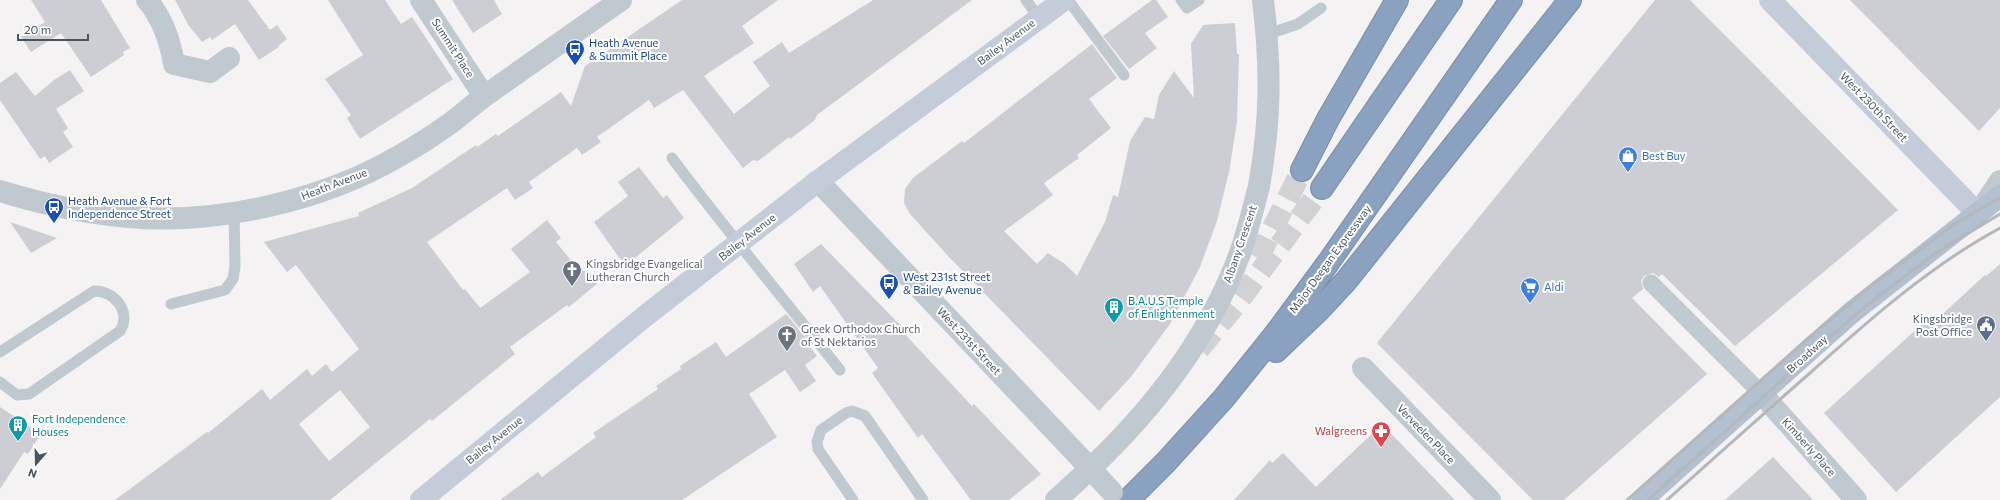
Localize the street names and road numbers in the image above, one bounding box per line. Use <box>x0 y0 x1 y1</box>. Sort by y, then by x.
street label: Summit Place <box>429 16 477 80</box>
street label: Bailey Avenue <box>974 16 1037 67</box>
street label: West 230th Street <box>1838 69 1911 144</box>
street label: Heath Avenue <box>299 165 369 202</box>
street label: Major Deegan Expressway <box>1286 202 1373 315</box>
street label: Albany Crescent <box>1220 203 1259 284</box>
street label: Bailey Avenue <box>716 210 778 263</box>
street label: West 231st Street <box>935 304 1004 377</box>
street label: Broadway <box>1784 332 1830 375</box>
street label: Verveelen Place <box>1395 401 1458 466</box>
street label: Bailey Avenue <box>463 413 525 466</box>
street label: Kimberly Place <box>1780 415 1839 479</box>

